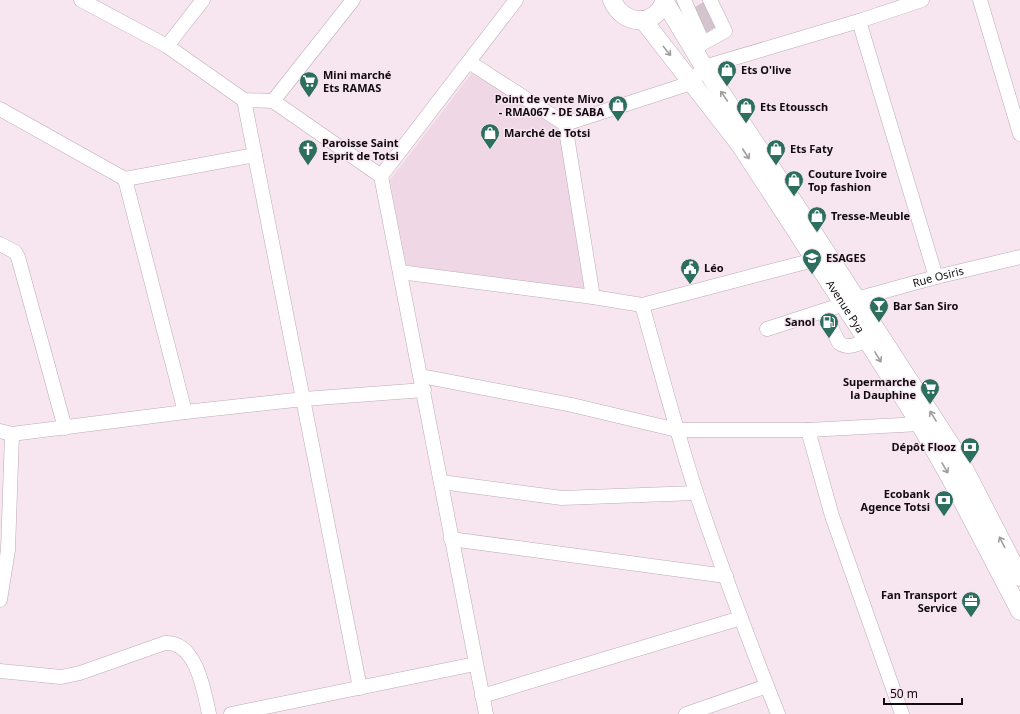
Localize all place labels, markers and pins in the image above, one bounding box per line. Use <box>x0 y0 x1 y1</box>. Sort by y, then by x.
shop icon: Ets O'live <box>716 59 738 87</box>
place label: Ets O'live <box>741 62 792 77</box>
place label: Mini marché Ets RAMAS <box>323 67 392 95</box>
supermarket icon: Mini marché Ets RAMAS <box>298 70 320 98</box>
place label: Point de vente Mivo - RMA067 - DE SABA <box>495 91 604 119</box>
shop icon: Point de vente Mivo - RMA067 - DE SABA <box>607 94 629 122</box>
shop icon: Ets Etoussch <box>735 96 757 124</box>
place label: Ets Etoussch <box>760 99 828 114</box>
shop icon: Marché de Totsi <box>479 122 501 150</box>
place label: Marché de Totsi <box>504 125 590 140</box>
place label: Paroisse Saint Esprit de Totsi <box>322 135 399 163</box>
church icon: Paroisse Saint Esprit de Totsi <box>297 138 319 166</box>
shop icon: Ets Faty <box>765 138 787 166</box>
place label: Ets Faty <box>790 141 834 156</box>
place label: Couture Ivoire Top fashion <box>808 166 888 194</box>
shop icon: Couture Ivoire Top fashion <box>783 169 805 197</box>
shop icon: Tresse-Meuble <box>806 205 828 233</box>
place label: Tresse-Meuble <box>831 208 911 223</box>
school or university icon: ESAGES <box>801 247 823 275</box>
place label: ESAGES <box>826 250 866 265</box>
public building icon: Léo <box>679 257 701 285</box>
place label: Léo <box>704 260 724 275</box>
bar icon: Bar San Siro <box>868 295 890 323</box>
place label: Bar San Siro <box>893 298 958 313</box>
fuel station icon: Sanol <box>818 311 840 339</box>
place label: Sanol <box>785 314 815 329</box>
place label: Supermarche la Dauphine <box>843 374 916 402</box>
supermarket icon: Supermarche la Dauphine <box>919 377 941 405</box>
bank icon: Dépôt Flooz <box>959 436 981 464</box>
place label: Dépôt Flooz <box>892 439 957 454</box>
place label: Ecobank Agence Totsi <box>861 486 930 514</box>
bank icon: Ecobank Agence Totsi <box>933 489 955 517</box>
place label: Fan Transport Service <box>881 587 957 615</box>
office icon: Fan Transport Service <box>960 590 982 618</box>

